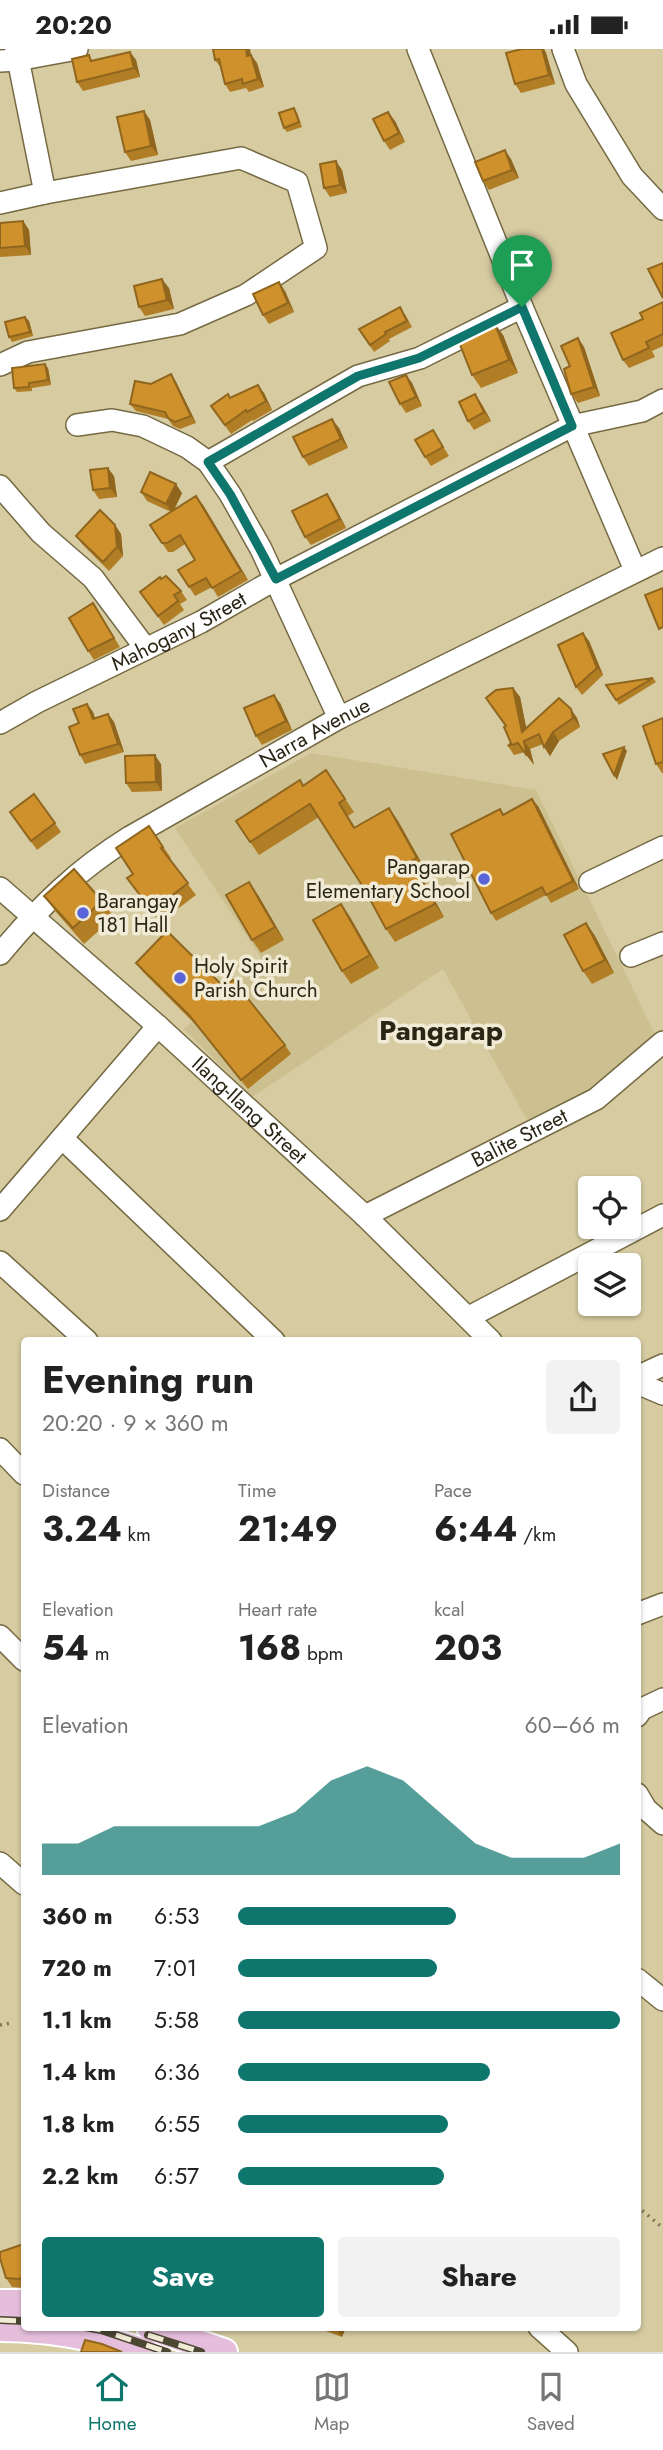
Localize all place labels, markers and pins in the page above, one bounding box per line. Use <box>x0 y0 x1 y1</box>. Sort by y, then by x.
pin <box>492 235 552 307</box>
place label: Pangarap Elementary School <box>306 852 470 906</box>
marker: Pangarap Elementary School <box>476 871 492 887</box>
place label: Barangay 181 Hall <box>97 886 179 940</box>
marker: Barangay 181 Hall <box>75 905 91 921</box>
place label: Holy Spirit Parish Church <box>194 951 318 1005</box>
marker: Holy Spirit Parish Church <box>172 970 188 986</box>

